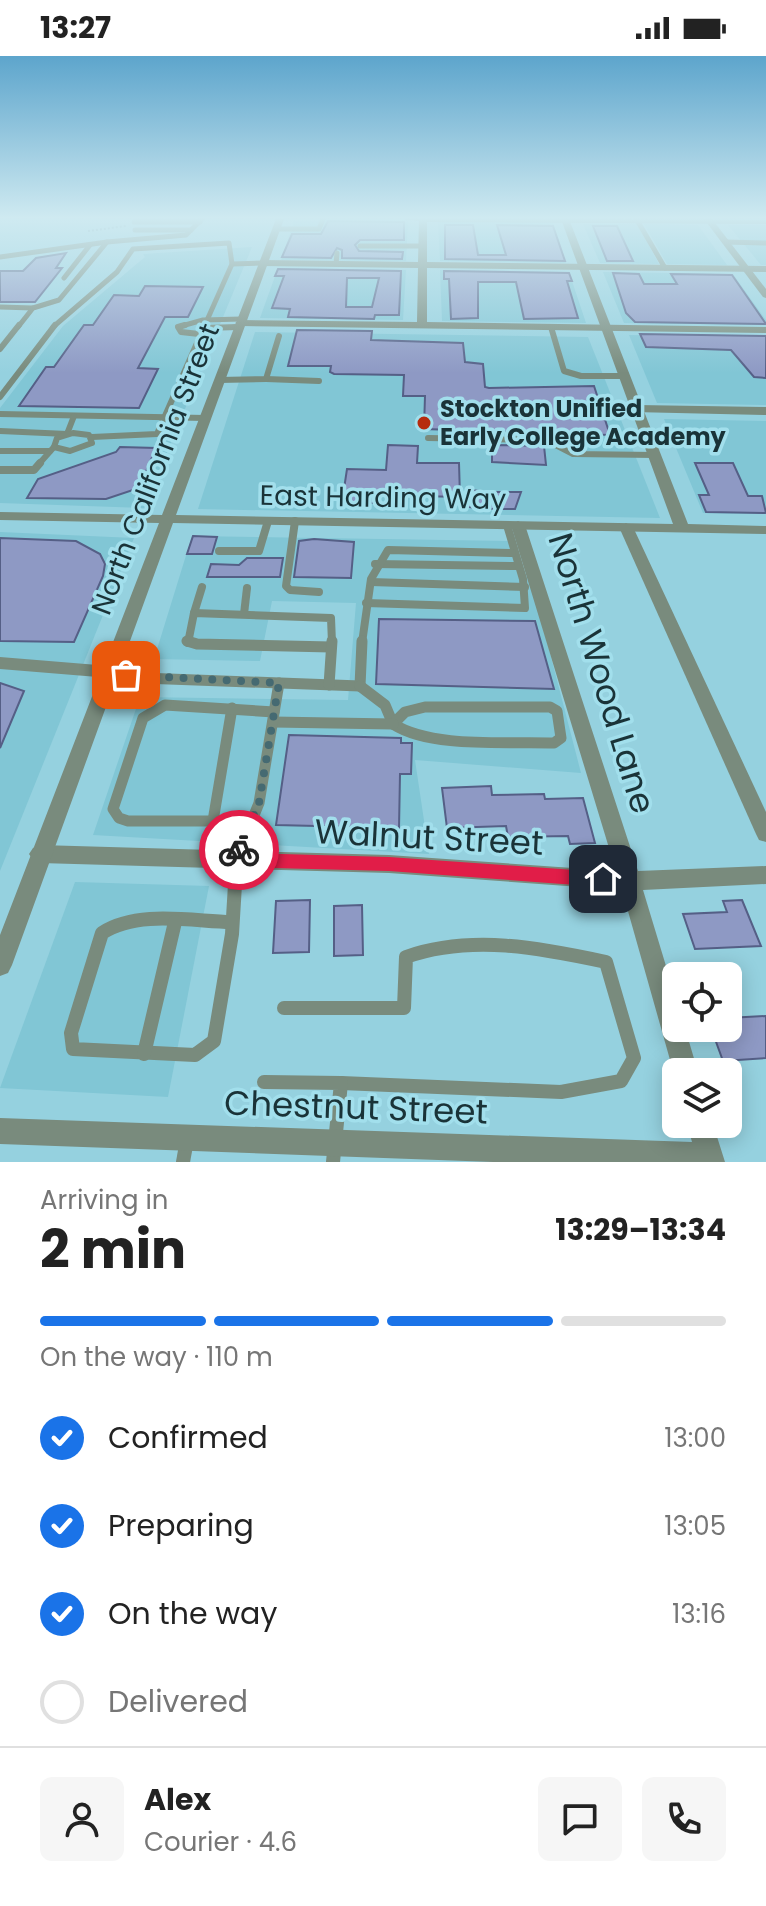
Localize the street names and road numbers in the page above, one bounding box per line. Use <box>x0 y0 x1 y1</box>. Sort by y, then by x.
street label: North California Street <box>82 318 229 620</box>
street label: East Harding Way <box>259 476 507 519</box>
street label: North Wood Lane <box>537 527 667 819</box>
street label: Walnut Street <box>313 807 545 867</box>
street label: Chestnut Street <box>223 1078 489 1136</box>

